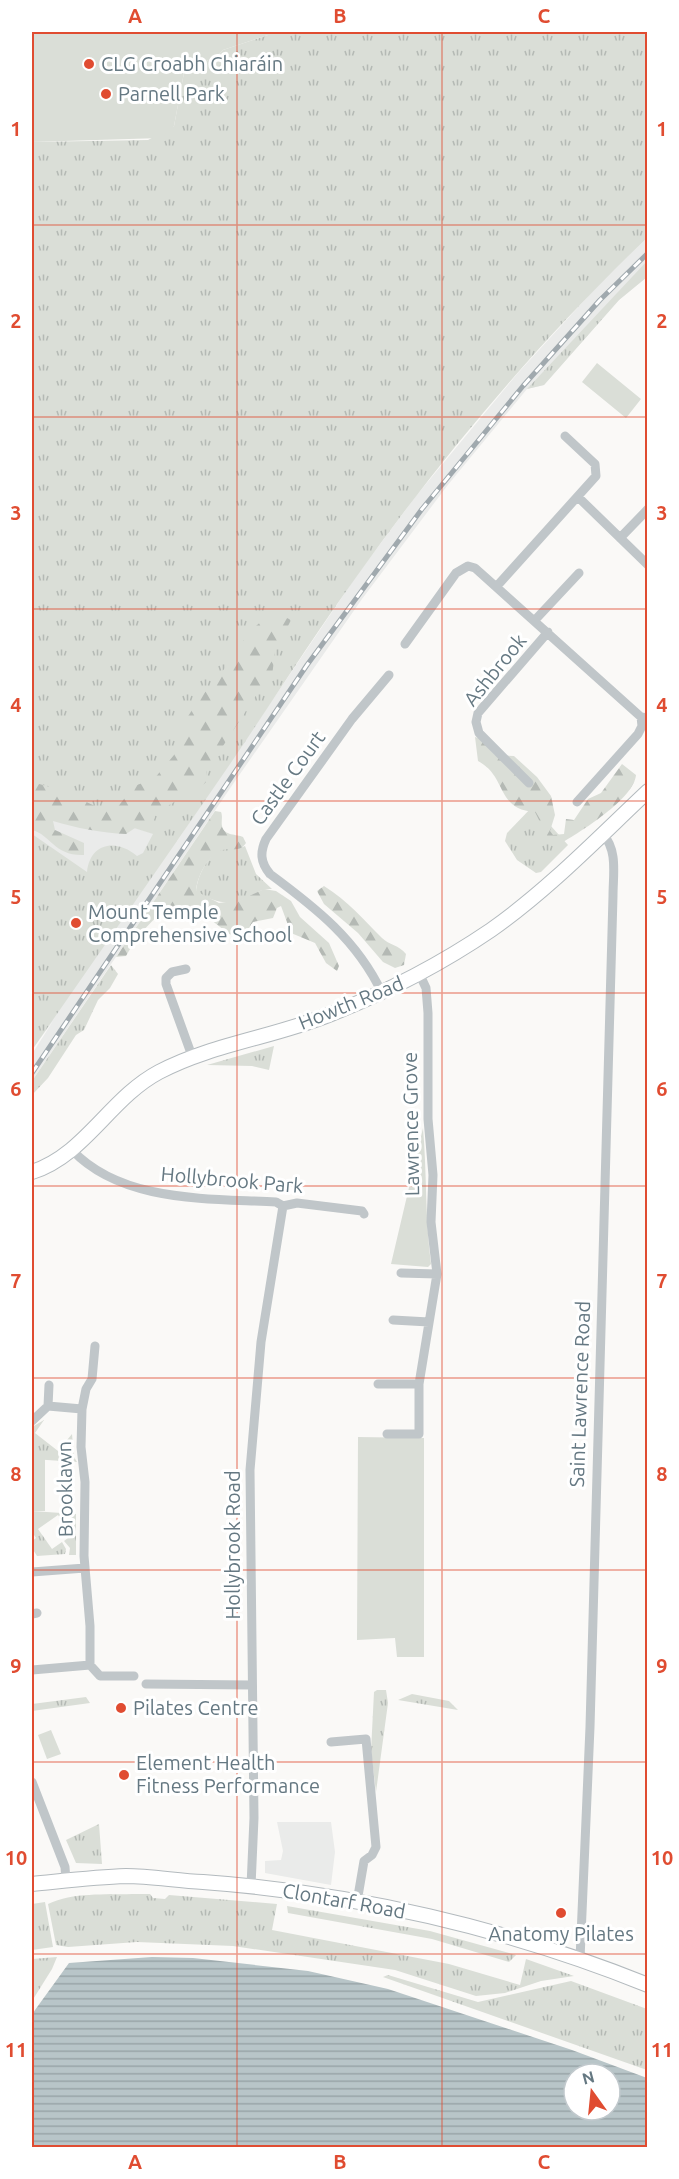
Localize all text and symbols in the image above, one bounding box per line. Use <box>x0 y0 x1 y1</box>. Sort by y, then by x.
text: A <box>128 4 142 27</box>
text: B <box>333 4 347 27</box>
text: C <box>538 4 551 27</box>
place label: CLG Croabh Chiaráin <box>101 52 283 75</box>
marker: CLG Croabh Chiaráin <box>82 57 96 71</box>
place label: Parnell Park <box>118 82 225 105</box>
marker: Parnell Park <box>99 87 113 101</box>
text: 1 <box>10 117 22 140</box>
text: 1 <box>656 117 668 140</box>
text: 2 <box>10 309 22 332</box>
text: 2 <box>656 309 668 332</box>
text: 3 <box>10 501 22 524</box>
text: 3 <box>656 501 668 524</box>
street label: Ashbrook <box>459 629 531 710</box>
text: 4 <box>10 693 22 716</box>
text: 4 <box>656 693 668 716</box>
street label: Castle Court <box>246 726 330 829</box>
text: 5 <box>10 885 22 908</box>
text: 5 <box>656 885 668 908</box>
place label: Mount Temple Comprehensive School <box>88 900 292 946</box>
marker: Mount Temple Comprehensive School <box>69 916 83 930</box>
street label: Howth Road <box>295 971 407 1034</box>
street label: Lawrence Grove <box>398 1052 423 1196</box>
text: 6 <box>10 1077 22 1100</box>
text: 6 <box>656 1077 668 1100</box>
street label: Hollybrook Park <box>160 1162 304 1197</box>
text: 7 <box>10 1269 22 1292</box>
text: 7 <box>656 1269 668 1292</box>
street label: Saint Lawrence Road <box>565 1300 594 1488</box>
street label: Brooklawn <box>52 1441 77 1537</box>
text: 8 <box>10 1462 22 1485</box>
text: 8 <box>656 1462 668 1485</box>
street label: Hollybrook Road <box>221 1470 244 1620</box>
text: 9 <box>10 1654 22 1677</box>
text: 9 <box>656 1654 668 1677</box>
place label: Pilates Centre <box>133 1696 259 1719</box>
marker: Pilates Centre <box>114 1701 128 1715</box>
place label: Element Health Fitness Performance <box>136 1751 320 1797</box>
marker: Element Health Fitness Performance <box>117 1768 131 1782</box>
text: 10 <box>5 1846 27 1869</box>
text: 10 <box>651 1846 673 1869</box>
street label: Clontarf Road <box>281 1878 407 1923</box>
marker: Anatomy Pilates <box>554 1906 568 1920</box>
place label: Anatomy Pilates <box>488 1922 634 1945</box>
text: 11 <box>5 2038 27 2061</box>
text: 11 <box>651 2038 673 2061</box>
north arrow <box>562 2062 622 2122</box>
text: N <box>580 2067 596 2088</box>
text: A <box>128 2150 142 2173</box>
text: B <box>333 2150 347 2173</box>
text: C <box>538 2150 551 2173</box>

